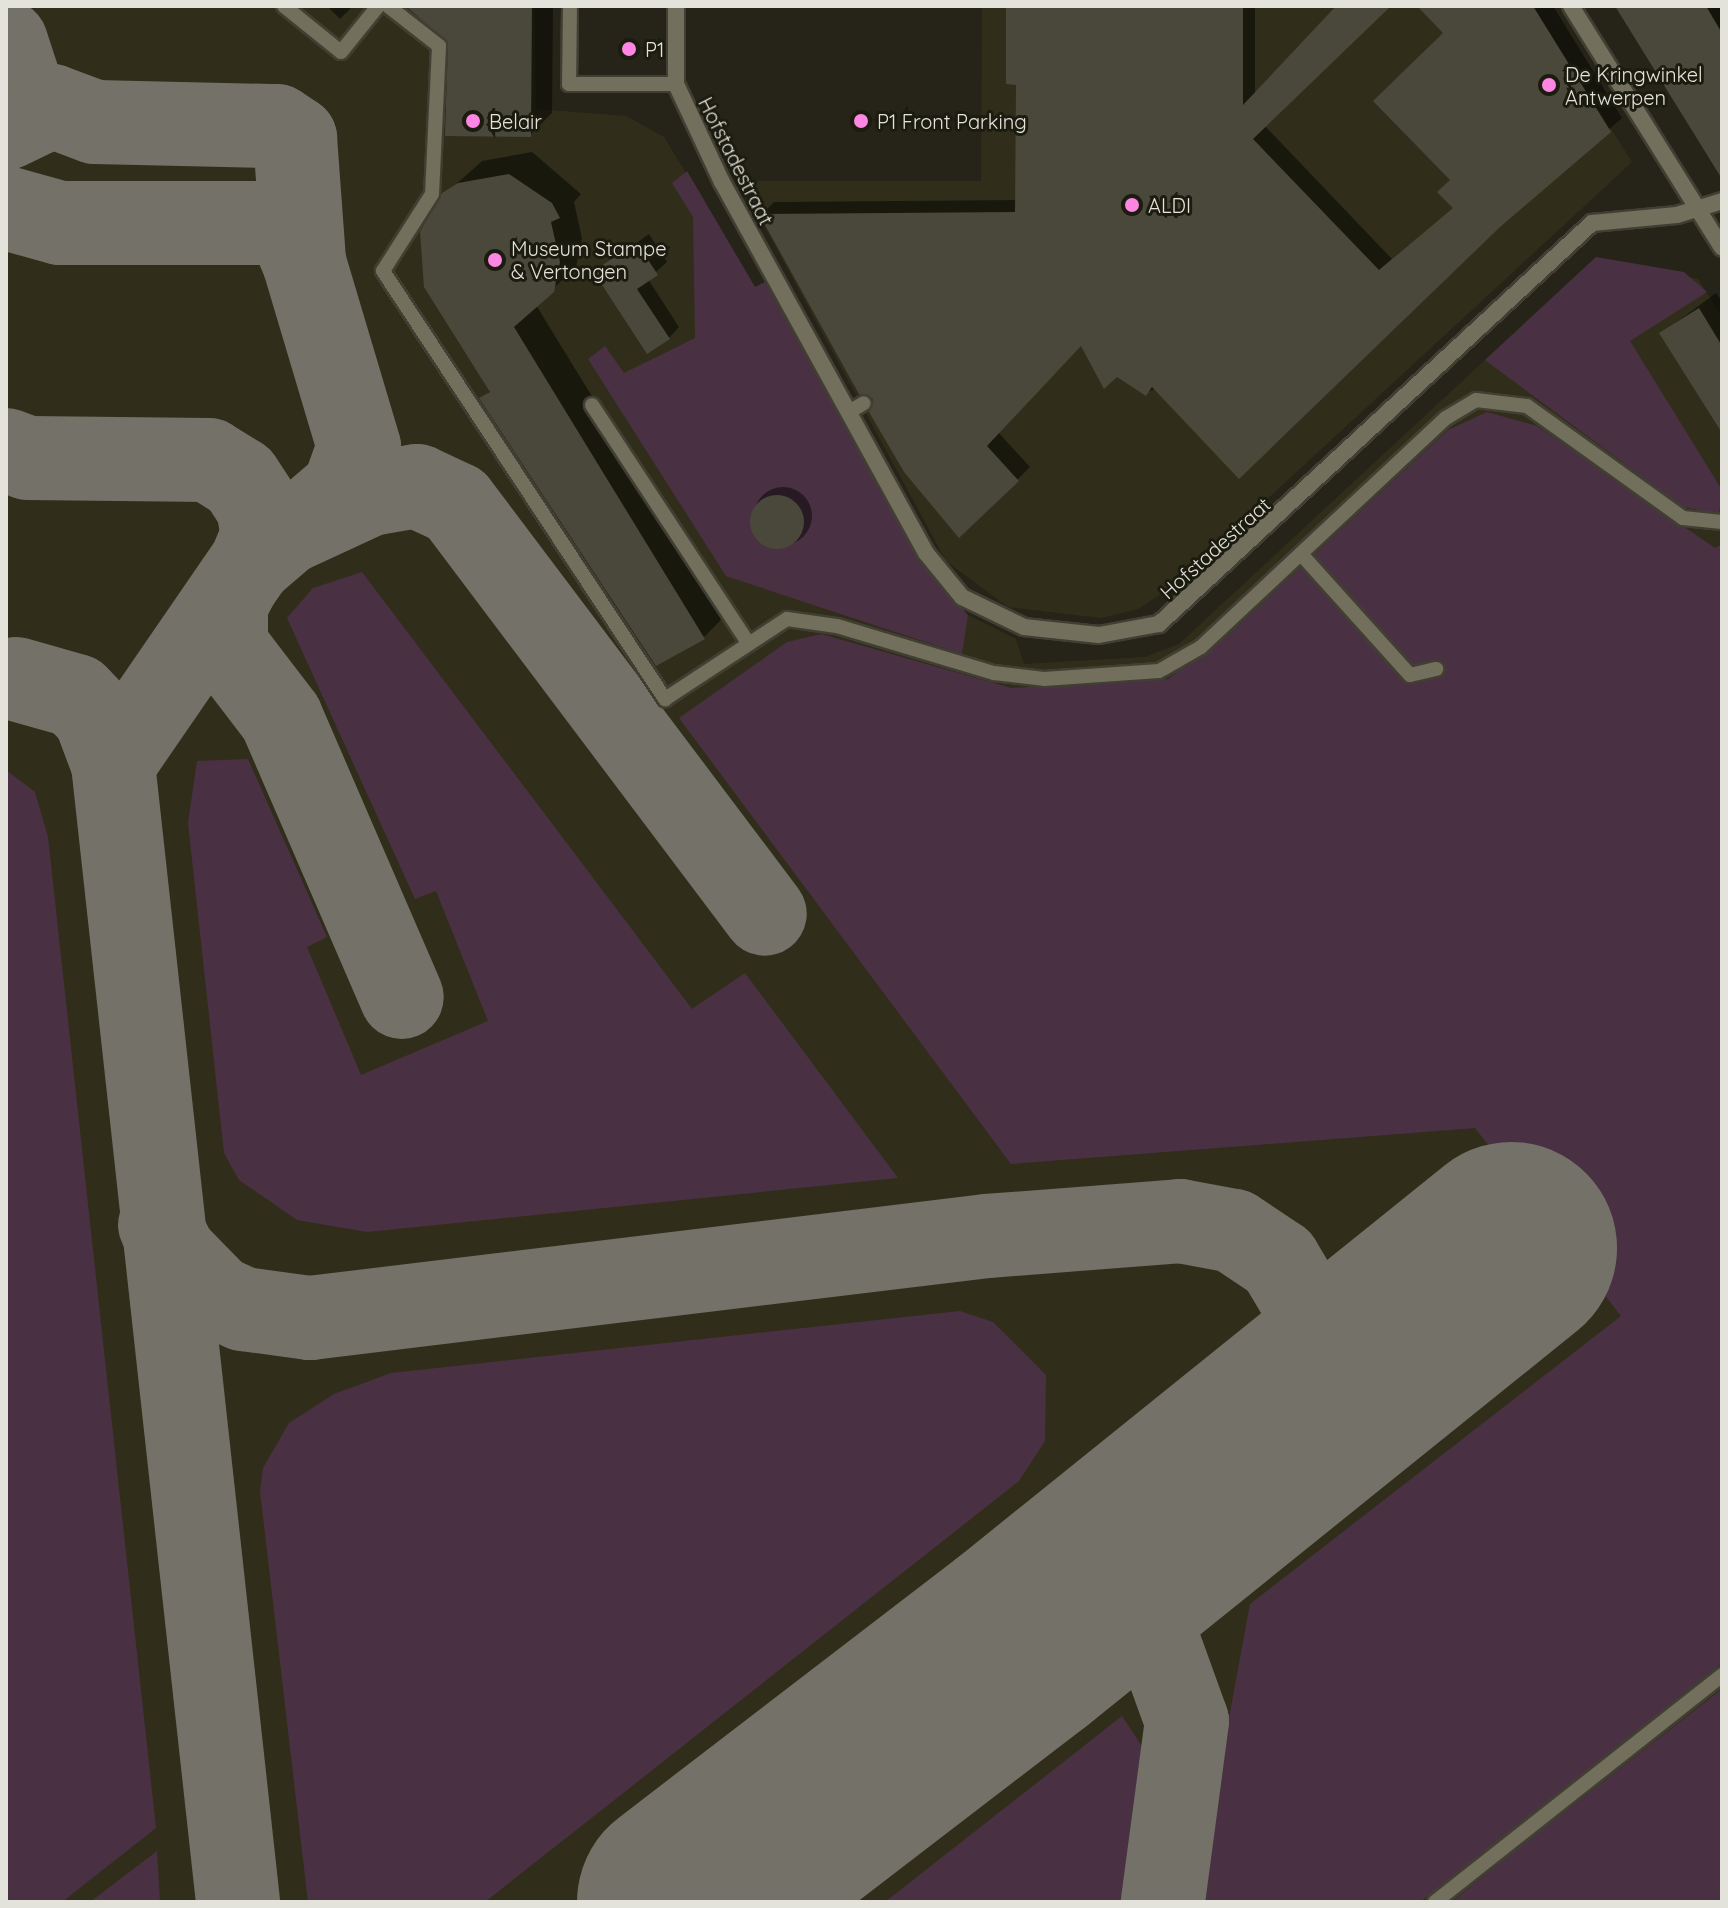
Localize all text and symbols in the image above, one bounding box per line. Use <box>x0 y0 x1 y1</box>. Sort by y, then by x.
place label: P1 <box>645 37 664 61</box>
marker: P1 <box>620 40 638 58</box>
place label: De Kringwinkel Antwerpen <box>1565 62 1703 109</box>
marker: De Kringwinkel Antwerpen <box>1540 76 1558 94</box>
street label: Hofstadestraat <box>693 93 779 229</box>
place label: Belair <box>489 109 542 133</box>
place label: P1 Front Parking <box>877 109 1027 133</box>
marker: Belair <box>464 112 482 130</box>
marker: P1 Front Parking <box>852 112 870 130</box>
place label: ALDI <box>1148 193 1191 217</box>
marker: ALDI <box>1123 196 1141 214</box>
place label: Museum Stampe & Vertongen <box>511 236 666 283</box>
marker: Museum Stampe & Vertongen <box>486 251 504 269</box>
street label: Hofstadestraat <box>1155 492 1275 604</box>

